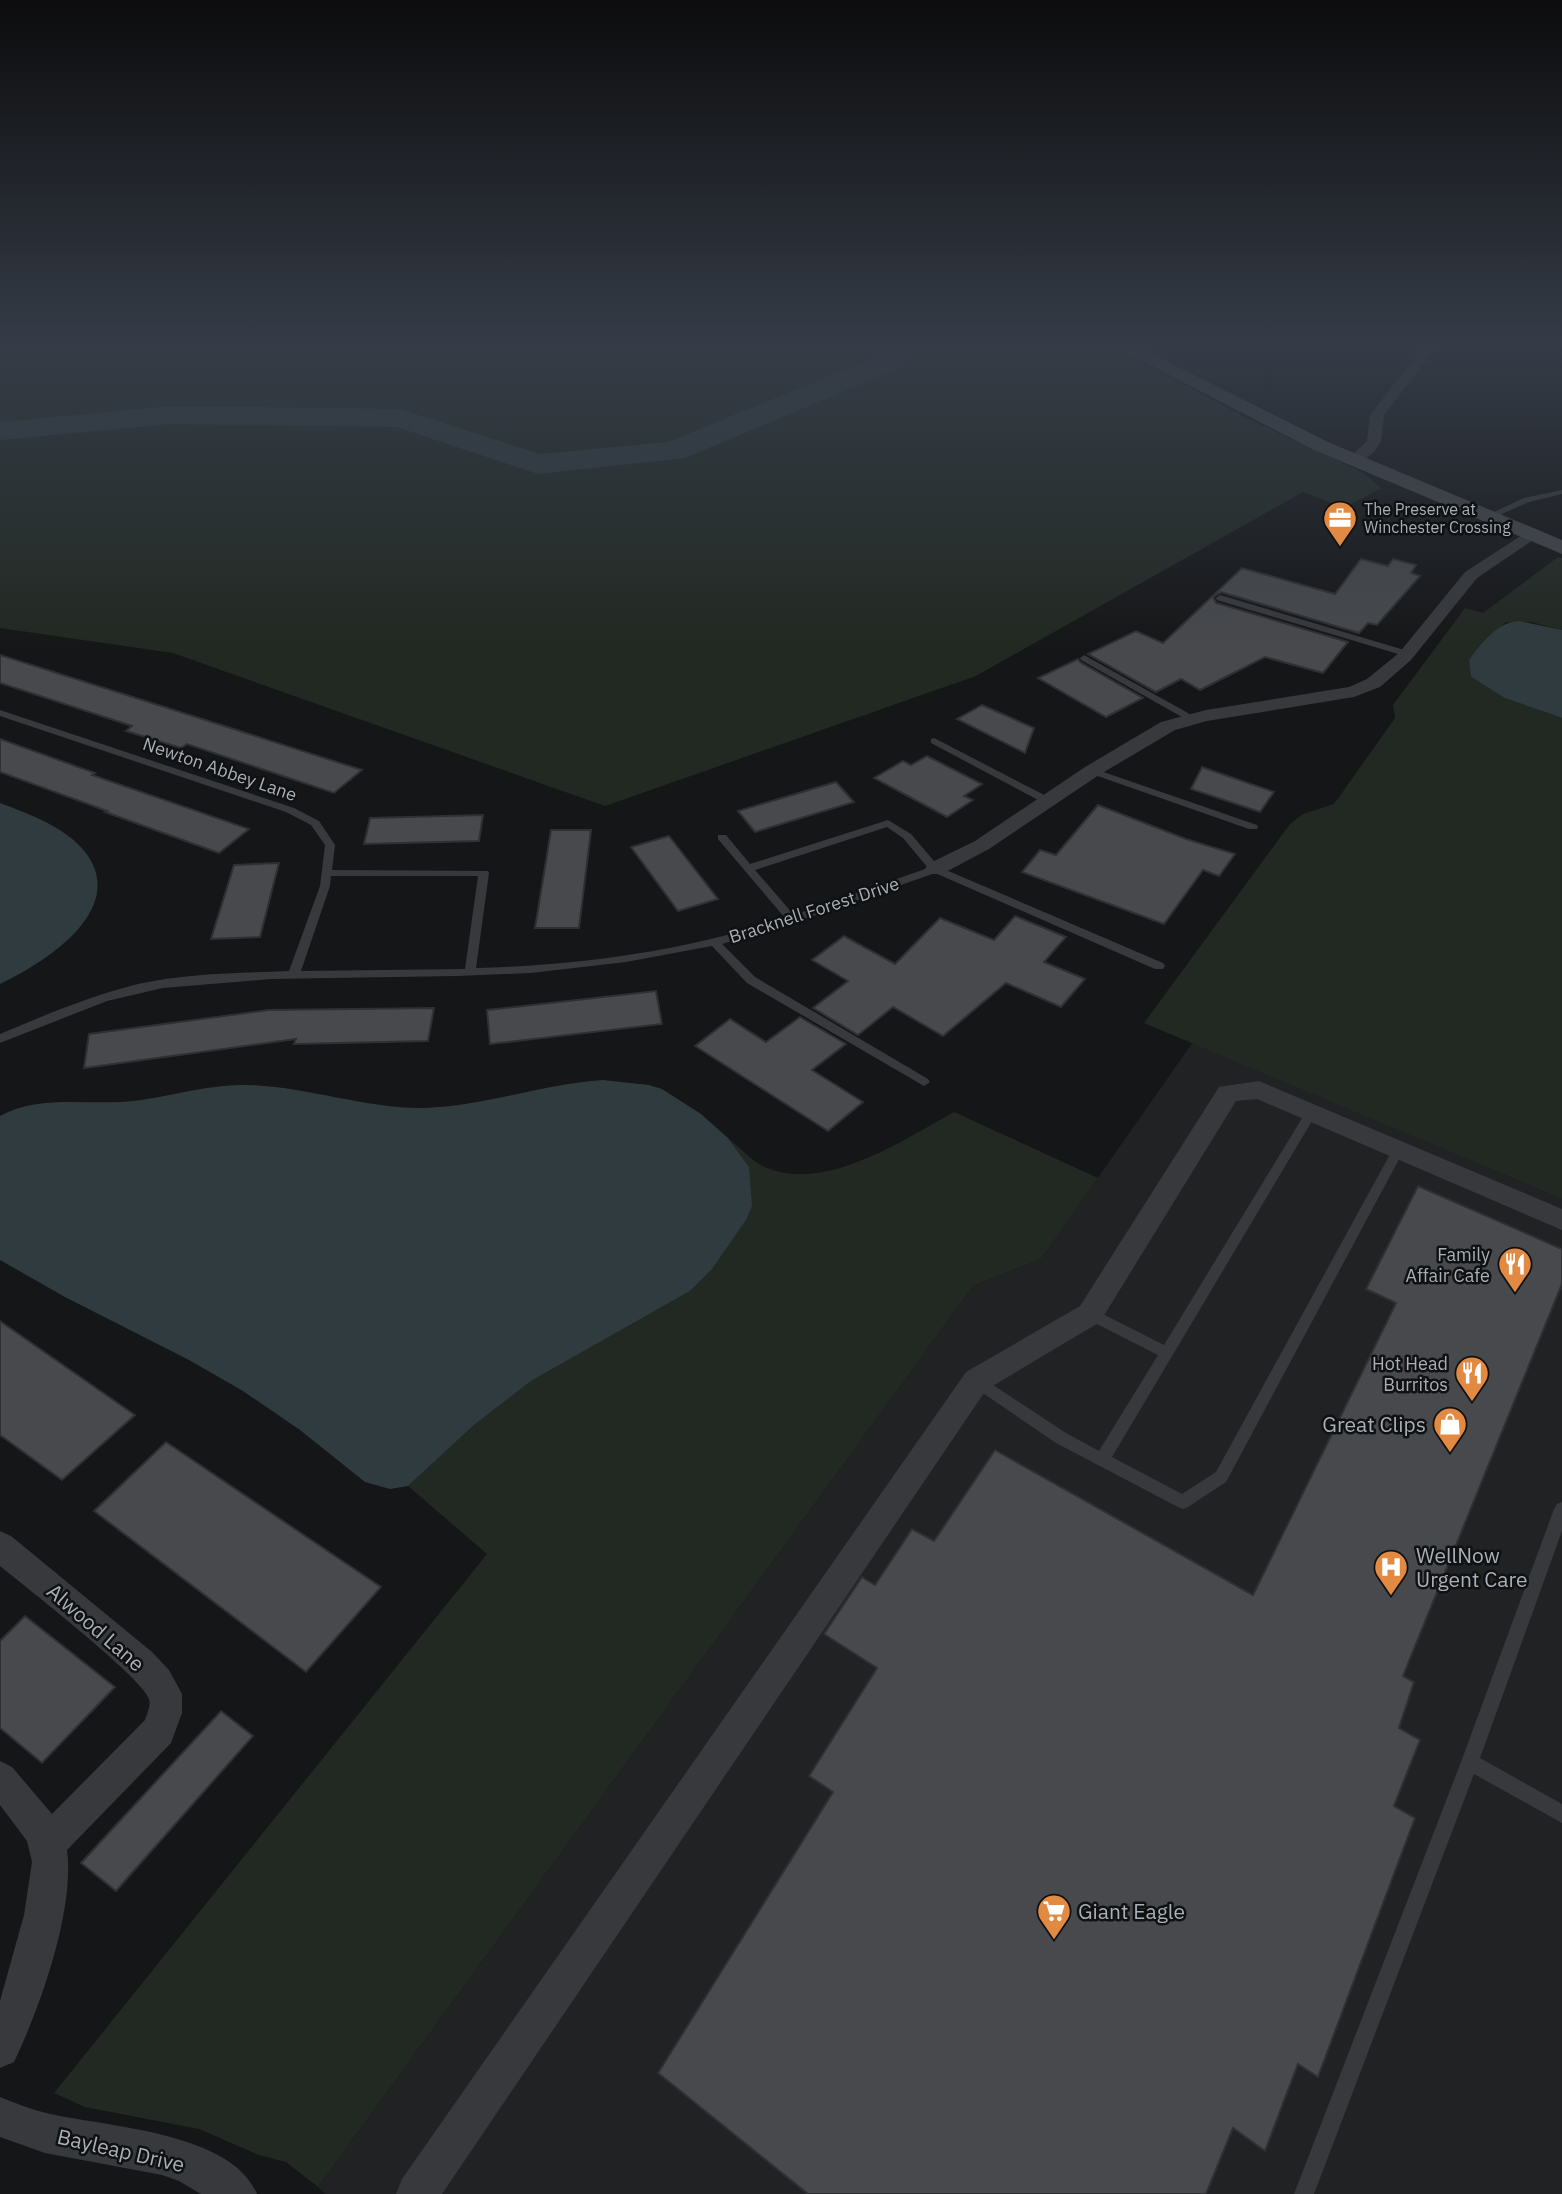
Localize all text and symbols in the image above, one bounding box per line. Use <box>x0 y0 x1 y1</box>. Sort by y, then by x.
office icon: The Preserve at Winchester Crossing <box>1321 499 1359 548</box>
place label: The Preserve at Winchester Crossing <box>1364 499 1511 537</box>
street label: Newton Abbey Lane <box>140 732 300 806</box>
street label: Bracknell Forest Drive <box>726 872 902 948</box>
place label: Family Affair Cafe <box>1405 1243 1490 1287</box>
restaurant icon: Family Affair Cafe <box>1496 1245 1534 1294</box>
place label: Hot Head Burritos <box>1372 1352 1448 1396</box>
restaurant icon: Hot Head Burritos <box>1453 1354 1491 1403</box>
shop icon: Great Clips <box>1431 1405 1469 1454</box>
place label: Great Clips <box>1322 1410 1426 1438</box>
place label: WellNow Urgent Care <box>1416 1541 1528 1593</box>
hospital icon: WellNow Urgent Care <box>1372 1548 1410 1597</box>
street label: Alwood Lane <box>41 1577 151 1677</box>
supermarket icon: Giant Eagle <box>1035 1892 1073 1941</box>
place label: Giant Eagle <box>1078 1897 1185 1925</box>
street label: Bayleap Drive <box>55 2122 187 2178</box>

